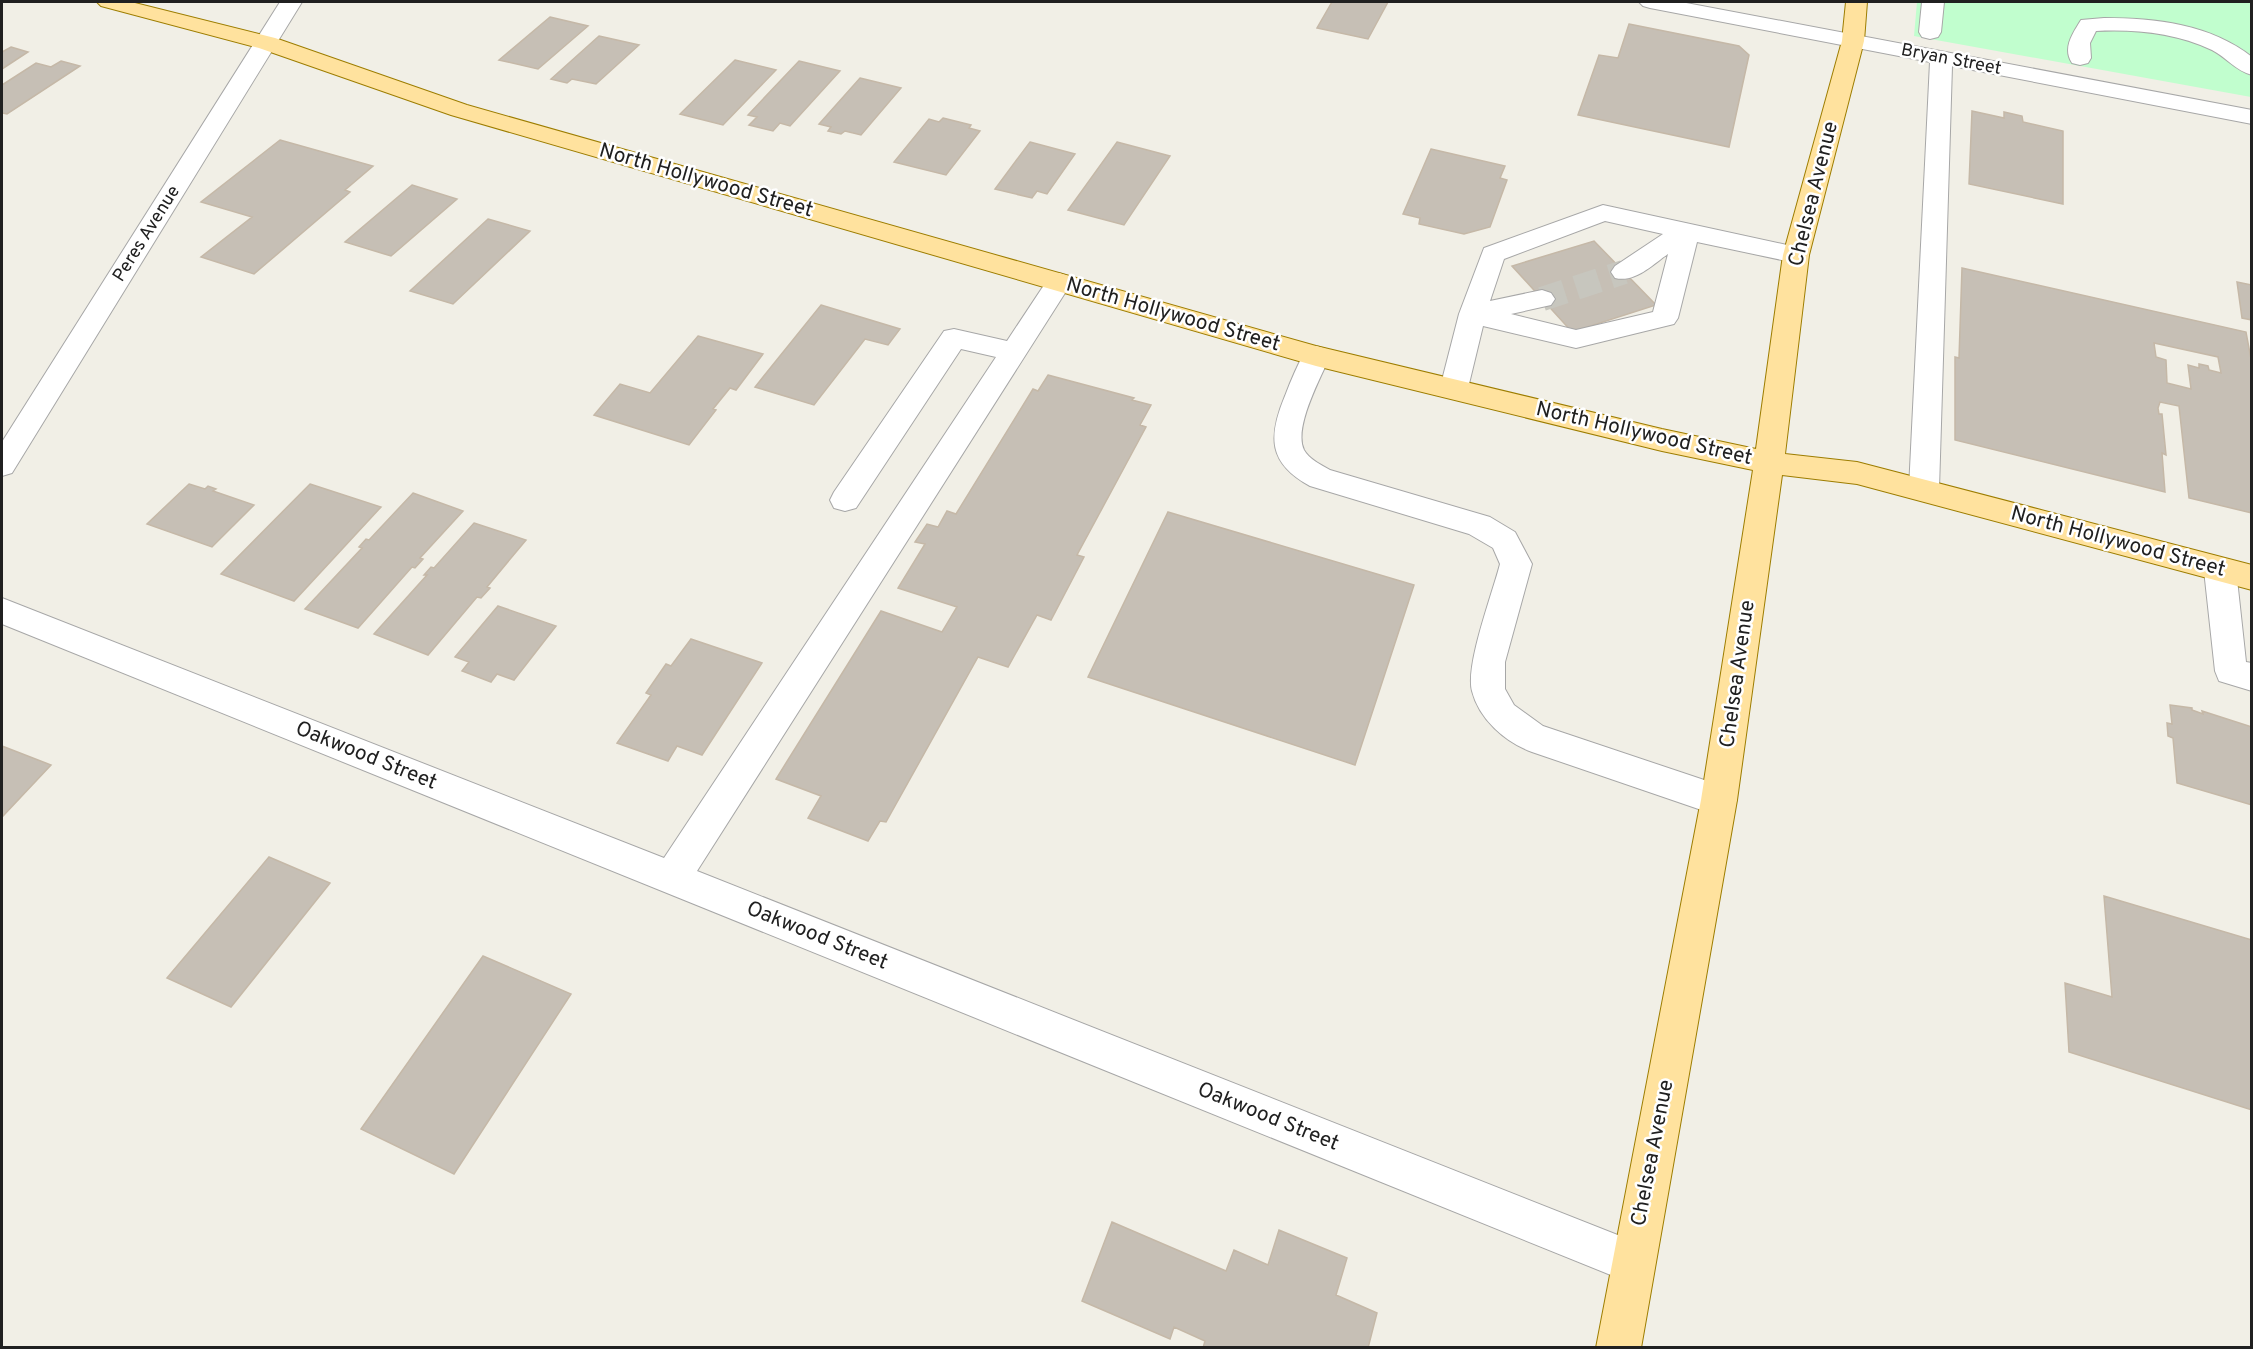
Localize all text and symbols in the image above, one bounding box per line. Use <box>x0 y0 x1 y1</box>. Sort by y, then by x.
street label: Bryan Street <box>1899 39 2003 81</box>
street label: Chelsea Avenue <box>1783 119 1845 269</box>
street label: North Hollywood Street <box>596 138 816 224</box>
street label: Peres Avenue <box>108 181 186 287</box>
street label: North Hollywood Street <box>1063 272 1283 358</box>
street label: North Hollywood Street <box>1533 396 1755 472</box>
street label: North Hollywood Street <box>2008 500 2228 584</box>
street label: Chelsea Avenue <box>1714 598 1762 750</box>
street label: Oakwood Street <box>291 715 441 797</box>
street label: Oakwood Street <box>742 895 892 977</box>
street label: Oakwood Street <box>1193 1076 1343 1158</box>
street label: Chelsea Avenue <box>1626 1077 1680 1229</box>

